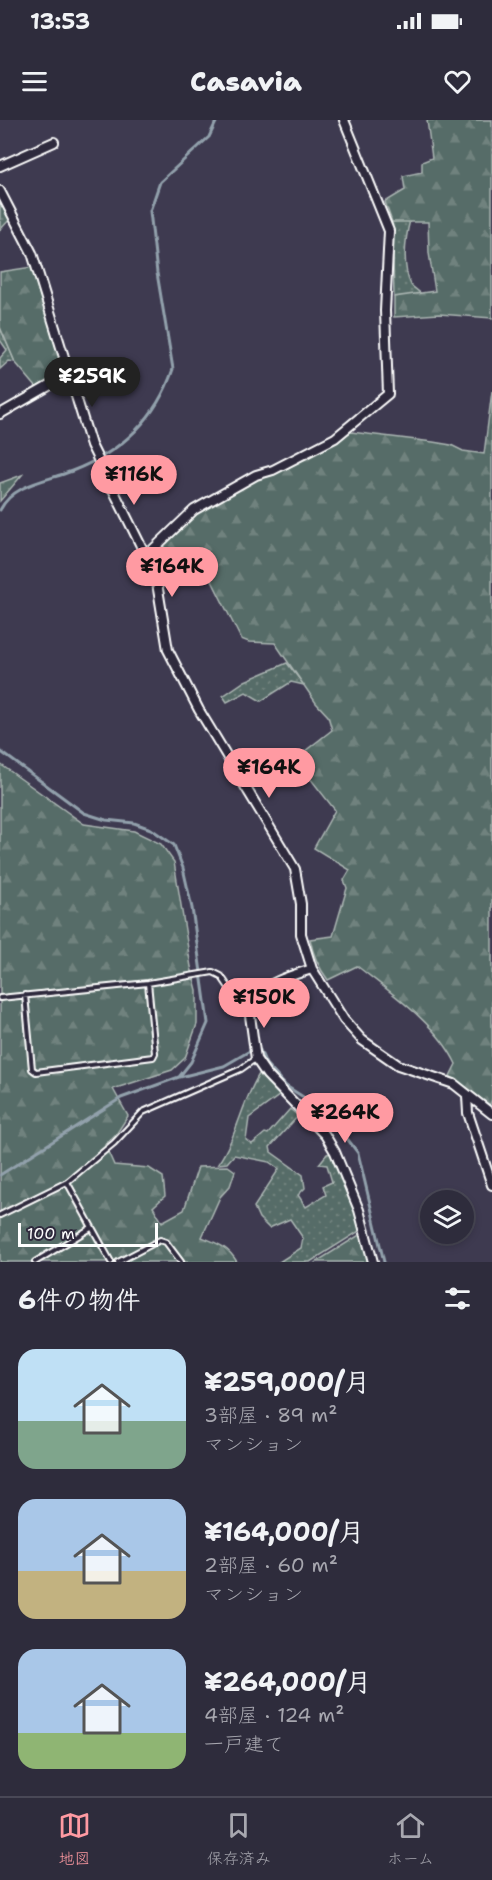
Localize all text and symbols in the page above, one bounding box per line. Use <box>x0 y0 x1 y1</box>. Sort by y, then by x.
text: 13:53 <box>30 7 90 36</box>
text: Casavia <box>190 63 302 100</box>
icon: menu <box>18 65 51 98</box>
icon: heart <box>441 65 474 98</box>
pin: ¥259K <box>50 357 134 408</box>
text: ¥259K <box>58 363 126 389</box>
pin: ¥116K <box>92 455 176 506</box>
text: ¥116K <box>105 461 163 487</box>
pin: ¥164K <box>130 547 214 598</box>
text: ¥164K <box>140 553 204 579</box>
pin: ¥164K <box>227 748 311 799</box>
text: ¥164K <box>237 754 301 780</box>
pin: ¥150K <box>222 978 306 1029</box>
text: ¥150K <box>233 984 295 1010</box>
pin: ¥264K <box>303 1093 387 1144</box>
text: ¥264K <box>310 1099 380 1125</box>
map controls <box>420 1190 474 1244</box>
button: layers <box>420 1190 474 1244</box>
scale bar <box>18 1220 158 1248</box>
text: 100 m <box>27 1223 75 1244</box>
text: 6件の物件 <box>18 1282 140 1317</box>
icon: filters <box>441 1282 474 1315</box>
text: ¥259,000/月 <box>204 1364 370 1399</box>
icon: home <box>66 1373 138 1445</box>
text: 3部屋 · 89 m² <box>204 1402 338 1428</box>
text: マンション <box>204 1431 303 1457</box>
text: ¥164,000/月 <box>204 1514 364 1549</box>
icon: home <box>66 1523 138 1595</box>
text: 2部屋 · 60 m² <box>204 1552 338 1578</box>
text: マンション <box>204 1581 303 1607</box>
text: ¥264,000/月 <box>204 1664 372 1699</box>
icon: home <box>66 1673 138 1745</box>
text: 4部屋 · 124 m² <box>204 1702 345 1728</box>
text: 一戸建て <box>204 1731 284 1757</box>
tab: 地図 <box>58 1809 91 1869</box>
tab: 保存済み <box>207 1809 271 1869</box>
tab: ホーム <box>387 1809 434 1869</box>

